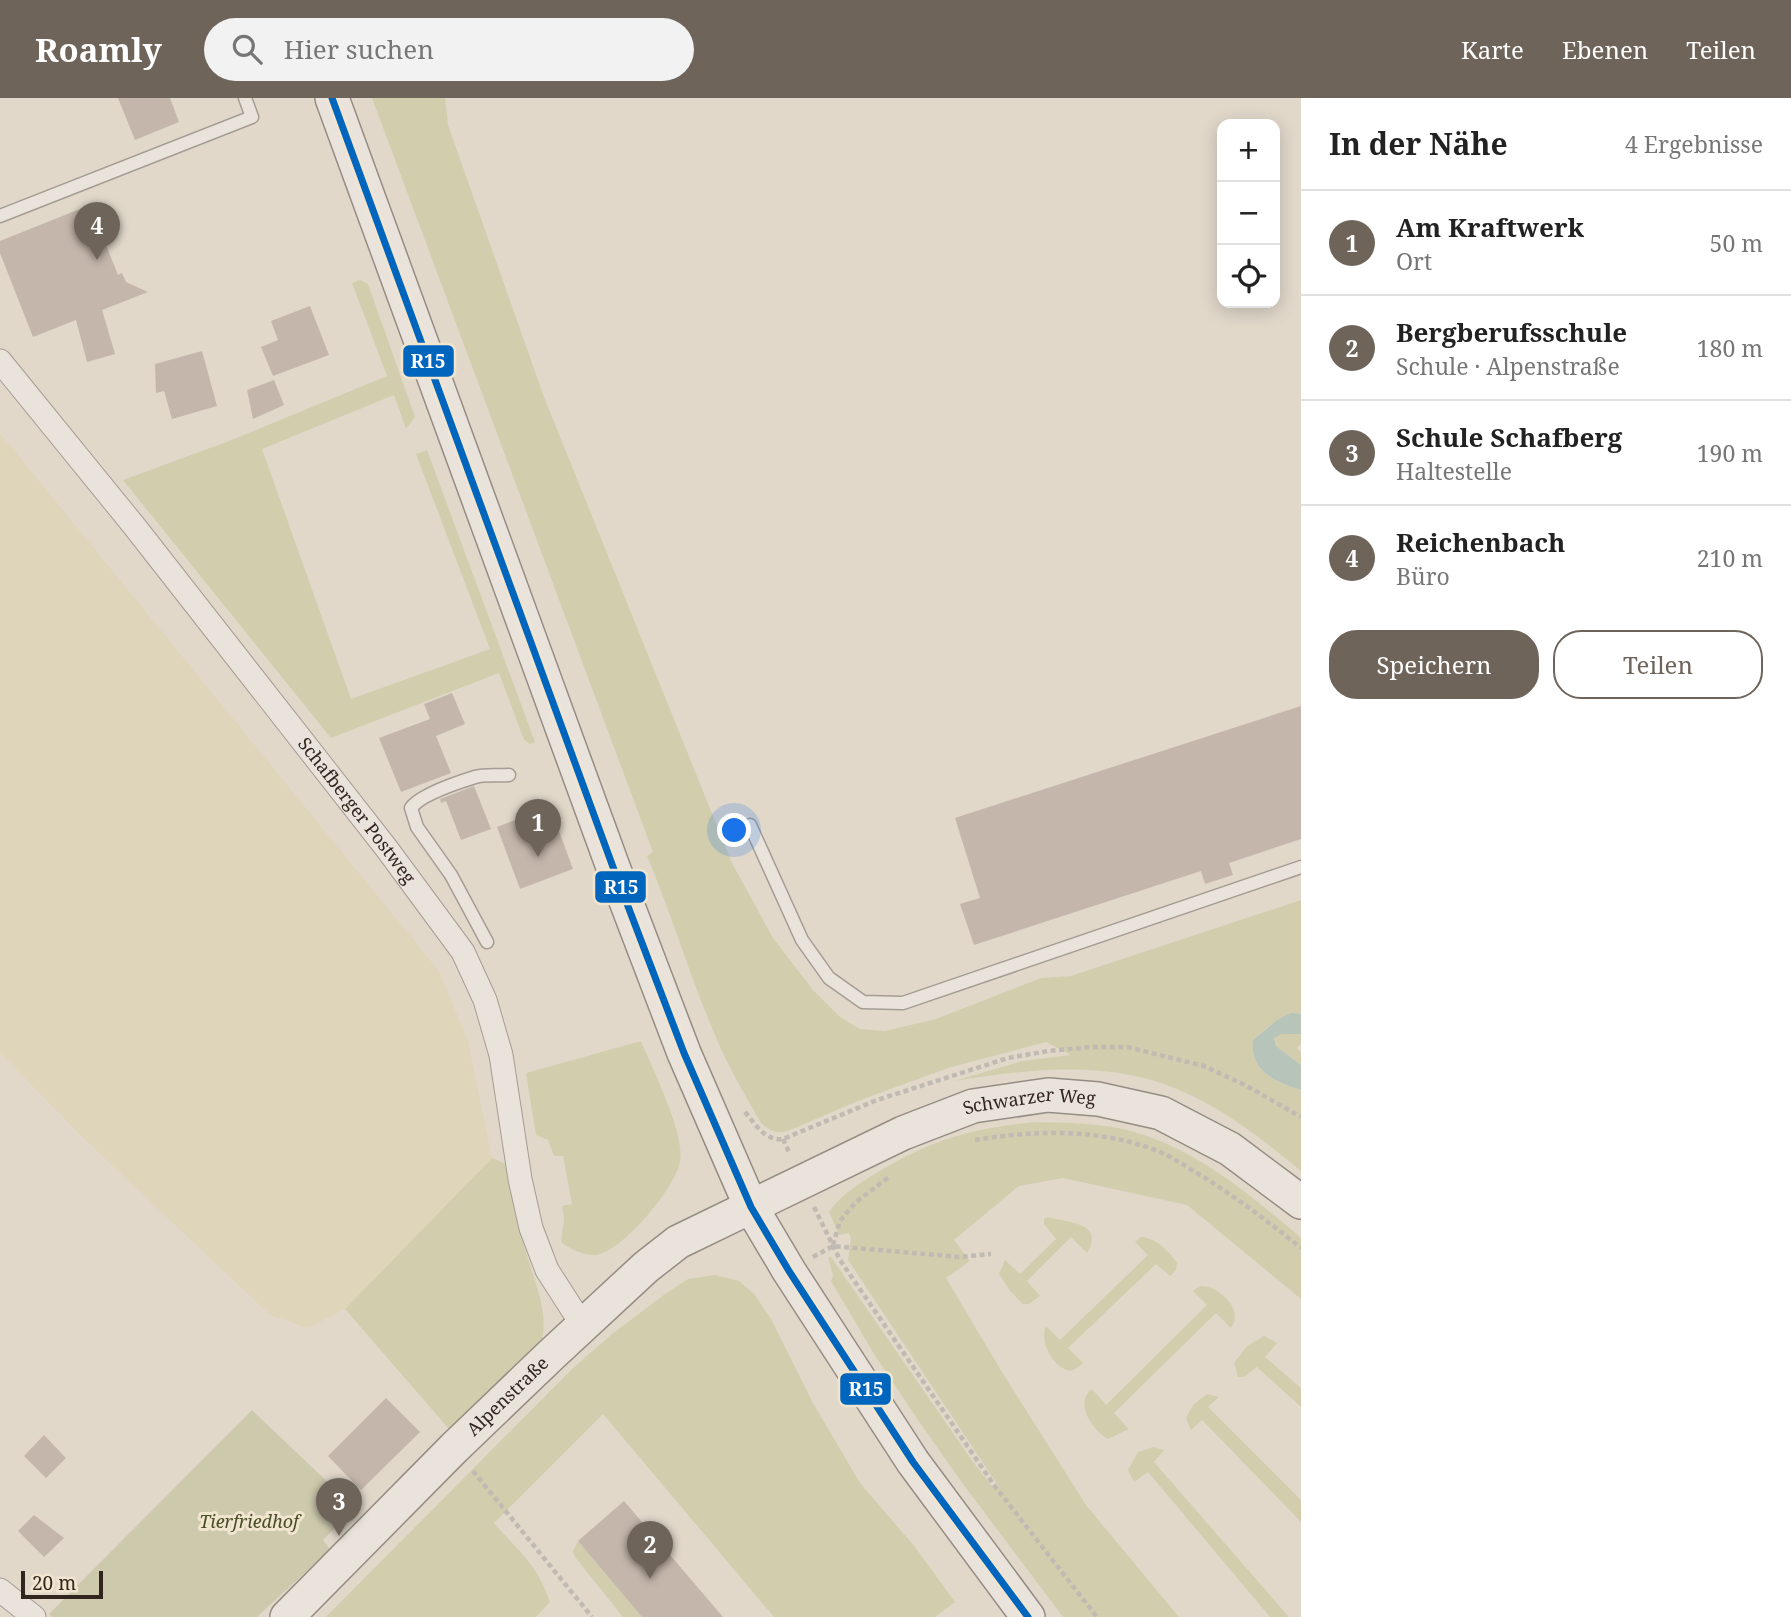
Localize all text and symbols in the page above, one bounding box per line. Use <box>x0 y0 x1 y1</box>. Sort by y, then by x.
search box <box>204 18 694 81</box>
text: Roamly <box>35 27 162 72</box>
icon: search <box>228 30 266 68</box>
text: Hier suchen <box>284 31 434 67</box>
text: Karte <box>1461 33 1524 66</box>
text: Ebenen <box>1562 33 1648 66</box>
text: Teilen <box>1686 33 1756 66</box>
map controls <box>1217 119 1280 308</box>
button: + <box>1217 119 1280 182</box>
text: In der Nähe <box>1329 123 1508 164</box>
text: 4 Ergebnisse <box>1625 128 1763 160</box>
button: − <box>1217 182 1280 245</box>
pin: 4 <box>74 202 120 260</box>
text: Am Kraftwerk <box>1396 209 1584 245</box>
text: 1 <box>1346 227 1359 259</box>
text: 50 m <box>1710 227 1763 259</box>
button: locate <box>1217 245 1280 308</box>
text: Ort <box>1396 245 1432 277</box>
text: Bergberufsschule <box>1396 314 1627 350</box>
text: 2 <box>1346 332 1359 364</box>
text: 180 m <box>1697 332 1763 364</box>
line badge: R15 <box>402 344 455 378</box>
text: R15 <box>411 348 446 374</box>
text: Schule · Alpenstraße <box>1396 350 1620 382</box>
text: Schule Schafberg <box>1396 419 1622 455</box>
text: 3 <box>1346 437 1359 469</box>
text: 190 m <box>1697 437 1763 469</box>
text: Haltestelle <box>1396 455 1512 487</box>
text: Reichenbach <box>1396 524 1565 560</box>
text: 4 <box>1346 542 1359 574</box>
text: 210 m <box>1697 542 1763 574</box>
text: Büro <box>1396 560 1450 592</box>
button: Speichern <box>1329 630 1539 699</box>
button: Teilen <box>1553 630 1763 699</box>
street label: Schafberger Postweg <box>293 732 422 889</box>
pin: 1 <box>515 799 561 857</box>
your location <box>717 813 751 847</box>
line badge: R15 <box>594 870 647 904</box>
text: R15 <box>604 874 639 900</box>
street label: Schwarzer Weg <box>959 1082 1097 1120</box>
street label: Alpenstraße <box>461 1351 553 1441</box>
line badge: R15 <box>839 1372 892 1406</box>
text: R15 <box>849 1376 884 1402</box>
pin: 3 <box>316 1478 362 1536</box>
park label: Tierfriedhof <box>199 1509 302 1533</box>
pin: 2 <box>627 1521 673 1579</box>
scale bar <box>21 1568 103 1600</box>
text: 20 m <box>32 1570 76 1596</box>

